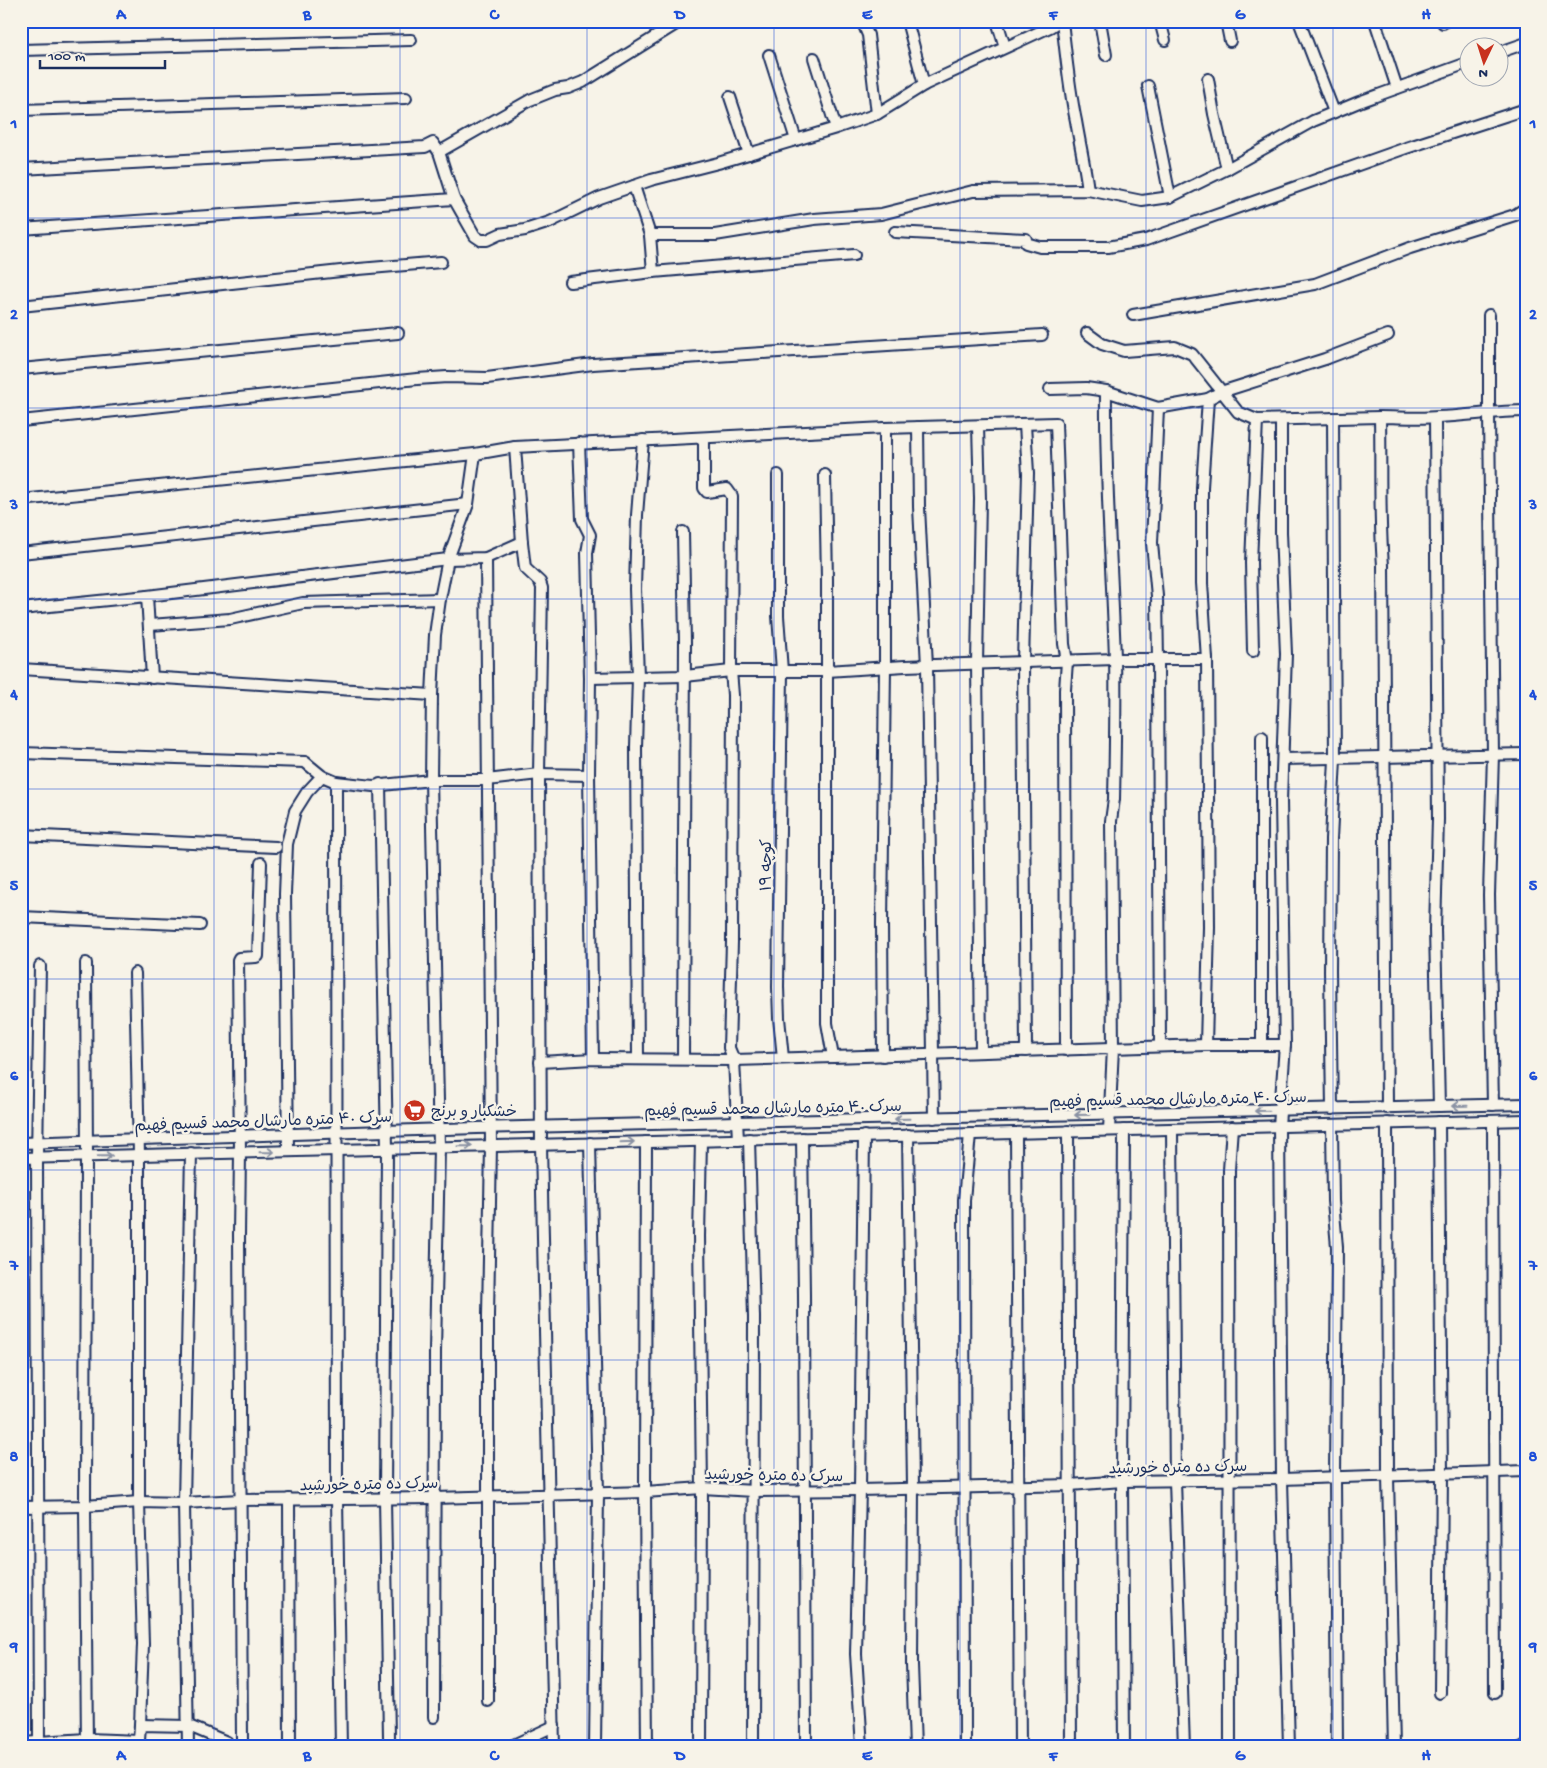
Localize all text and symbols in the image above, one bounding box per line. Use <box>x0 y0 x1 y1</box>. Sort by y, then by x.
text: A <box>115 7 127 26</box>
text: B <box>302 7 312 26</box>
text: C <box>489 7 500 26</box>
text: D <box>673 7 686 26</box>
text: E <box>862 7 873 26</box>
text: F <box>1048 7 1059 26</box>
text: G <box>1235 7 1246 26</box>
text: H <box>1421 7 1431 26</box>
scale bar <box>40 38 165 70</box>
north arrow <box>1460 38 1510 88</box>
text: 100 m <box>47 48 86 66</box>
text: N <box>1478 64 1488 81</box>
text: 1 <box>10 116 17 135</box>
text: 1 <box>1529 116 1536 135</box>
text: 2 <box>10 307 18 326</box>
text: 2 <box>1529 307 1537 326</box>
text: 3 <box>9 497 18 516</box>
text: 3 <box>1528 497 1537 516</box>
text: 4 <box>9 687 18 706</box>
text: 4 <box>1528 687 1537 706</box>
street label: کوچه ۱۹ <box>759 839 778 891</box>
text: 5 <box>10 878 19 897</box>
text: 5 <box>1529 878 1538 897</box>
text: 6 <box>10 1068 19 1087</box>
text: 6 <box>1529 1068 1538 1087</box>
street label: سرک ۴۰ متره مارشال محمد قسیم فهیم <box>1049 1089 1307 1113</box>
supermarket icon: خشکبار و برنج <box>403 1098 427 1122</box>
street label: سرک ۴۰ متره مارشال محمد قسیم فهیم <box>644 1098 902 1122</box>
one-way arrow <box>1452 1101 1468 1111</box>
place label: خشکبار و برنج <box>431 1104 517 1123</box>
one-way arrow <box>1254 1106 1270 1115</box>
street label: سرک ۴۰ متره مارشال محمد قسیم فهیم <box>134 1109 392 1137</box>
one-way arrow <box>1074 1110 1090 1120</box>
one-way arrow <box>894 1114 910 1124</box>
one-way arrow <box>619 1138 635 1147</box>
one-way arrow <box>457 1142 473 1151</box>
one-way arrow <box>259 1147 275 1156</box>
one-way arrow <box>97 1151 113 1160</box>
text: 7 <box>9 1258 19 1277</box>
text: 7 <box>1528 1258 1538 1277</box>
text: 8 <box>10 1449 19 1468</box>
text: 8 <box>1529 1449 1538 1468</box>
street label: سرک ده متره خورشید <box>1109 1459 1248 1480</box>
street label: سرک ده متره خورشید <box>704 1467 843 1488</box>
street label: سرک ده متره خورشید <box>300 1476 439 1497</box>
text: 9 <box>9 1639 18 1658</box>
text: 9 <box>1528 1639 1537 1658</box>
text: A <box>115 1748 127 1767</box>
text: B <box>302 1748 312 1767</box>
text: C <box>489 1748 500 1767</box>
text: D <box>673 1748 686 1767</box>
text: E <box>862 1748 873 1767</box>
text: F <box>1048 1748 1059 1767</box>
text: G <box>1235 1748 1246 1767</box>
text: H <box>1421 1748 1431 1767</box>

